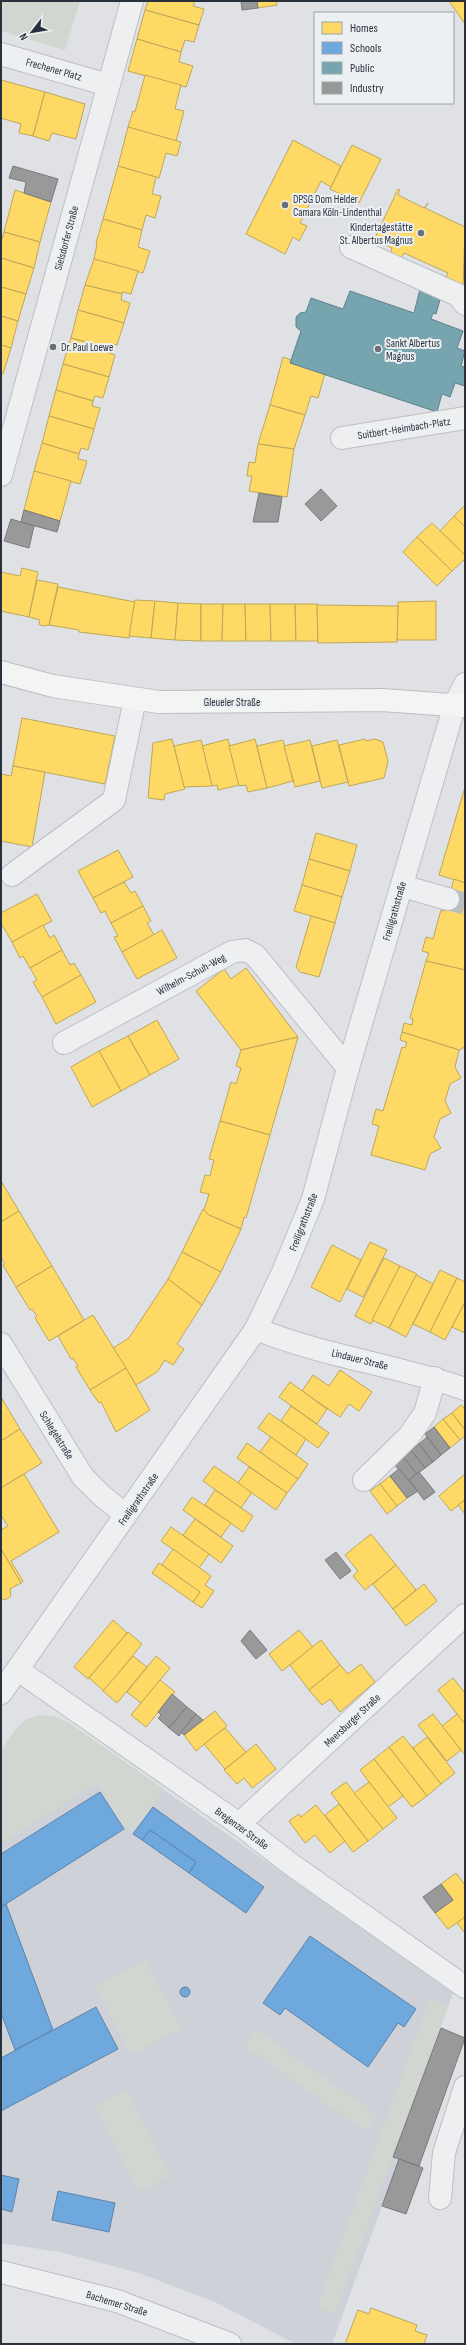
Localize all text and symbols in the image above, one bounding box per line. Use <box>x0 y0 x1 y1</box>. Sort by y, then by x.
north arrow <box>12 12 52 52</box>
legend <box>314 12 454 104</box>
text: Homes <box>350 21 378 36</box>
text: N <box>17 31 31 43</box>
text: Schools <box>350 41 382 56</box>
street label: Frechener Platz <box>24 55 83 84</box>
text: Public <box>350 61 375 76</box>
text: Industry <box>350 81 384 96</box>
place label: DPSG Dom Helder Camara Köln-Lindenthal <box>293 193 382 219</box>
marker: DPSG Dom Helder Camara Köln-Lindenthal <box>280 200 290 210</box>
street label: Sielsdorfer Straße <box>52 204 81 272</box>
place label: Kindertagestätte St. Albertus Magnus <box>340 221 413 247</box>
marker: Kindertagestätte St. Albertus Magnus <box>416 228 426 238</box>
place label: Sankt Albertus Magnus <box>386 337 440 363</box>
place label: Dr. Paul Loewe <box>61 341 113 354</box>
marker: Dr. Paul Loewe <box>48 342 58 352</box>
marker: Sankt Albertus Magnus <box>373 344 383 354</box>
street label: Suitbert-Heimbach-Platz <box>357 415 451 442</box>
street label: Gleueler Straße <box>204 696 260 709</box>
street label: Freiligrathstraße <box>380 880 409 942</box>
street label: Wilhelm-Schuh-Weg <box>155 951 228 998</box>
street label: Freiligrathstraße <box>286 1191 320 1253</box>
street label: Lindauer Straße <box>330 1346 390 1373</box>
street label: Schlegelstraße <box>37 1409 77 1462</box>
street label: Freiligrathstraße <box>116 1471 161 1528</box>
street label: Meersburger Straße <box>321 1691 383 1750</box>
street label: Bregenzer Straße <box>212 1805 271 1852</box>
street label: Bachemer Straße <box>85 2288 149 2319</box>

